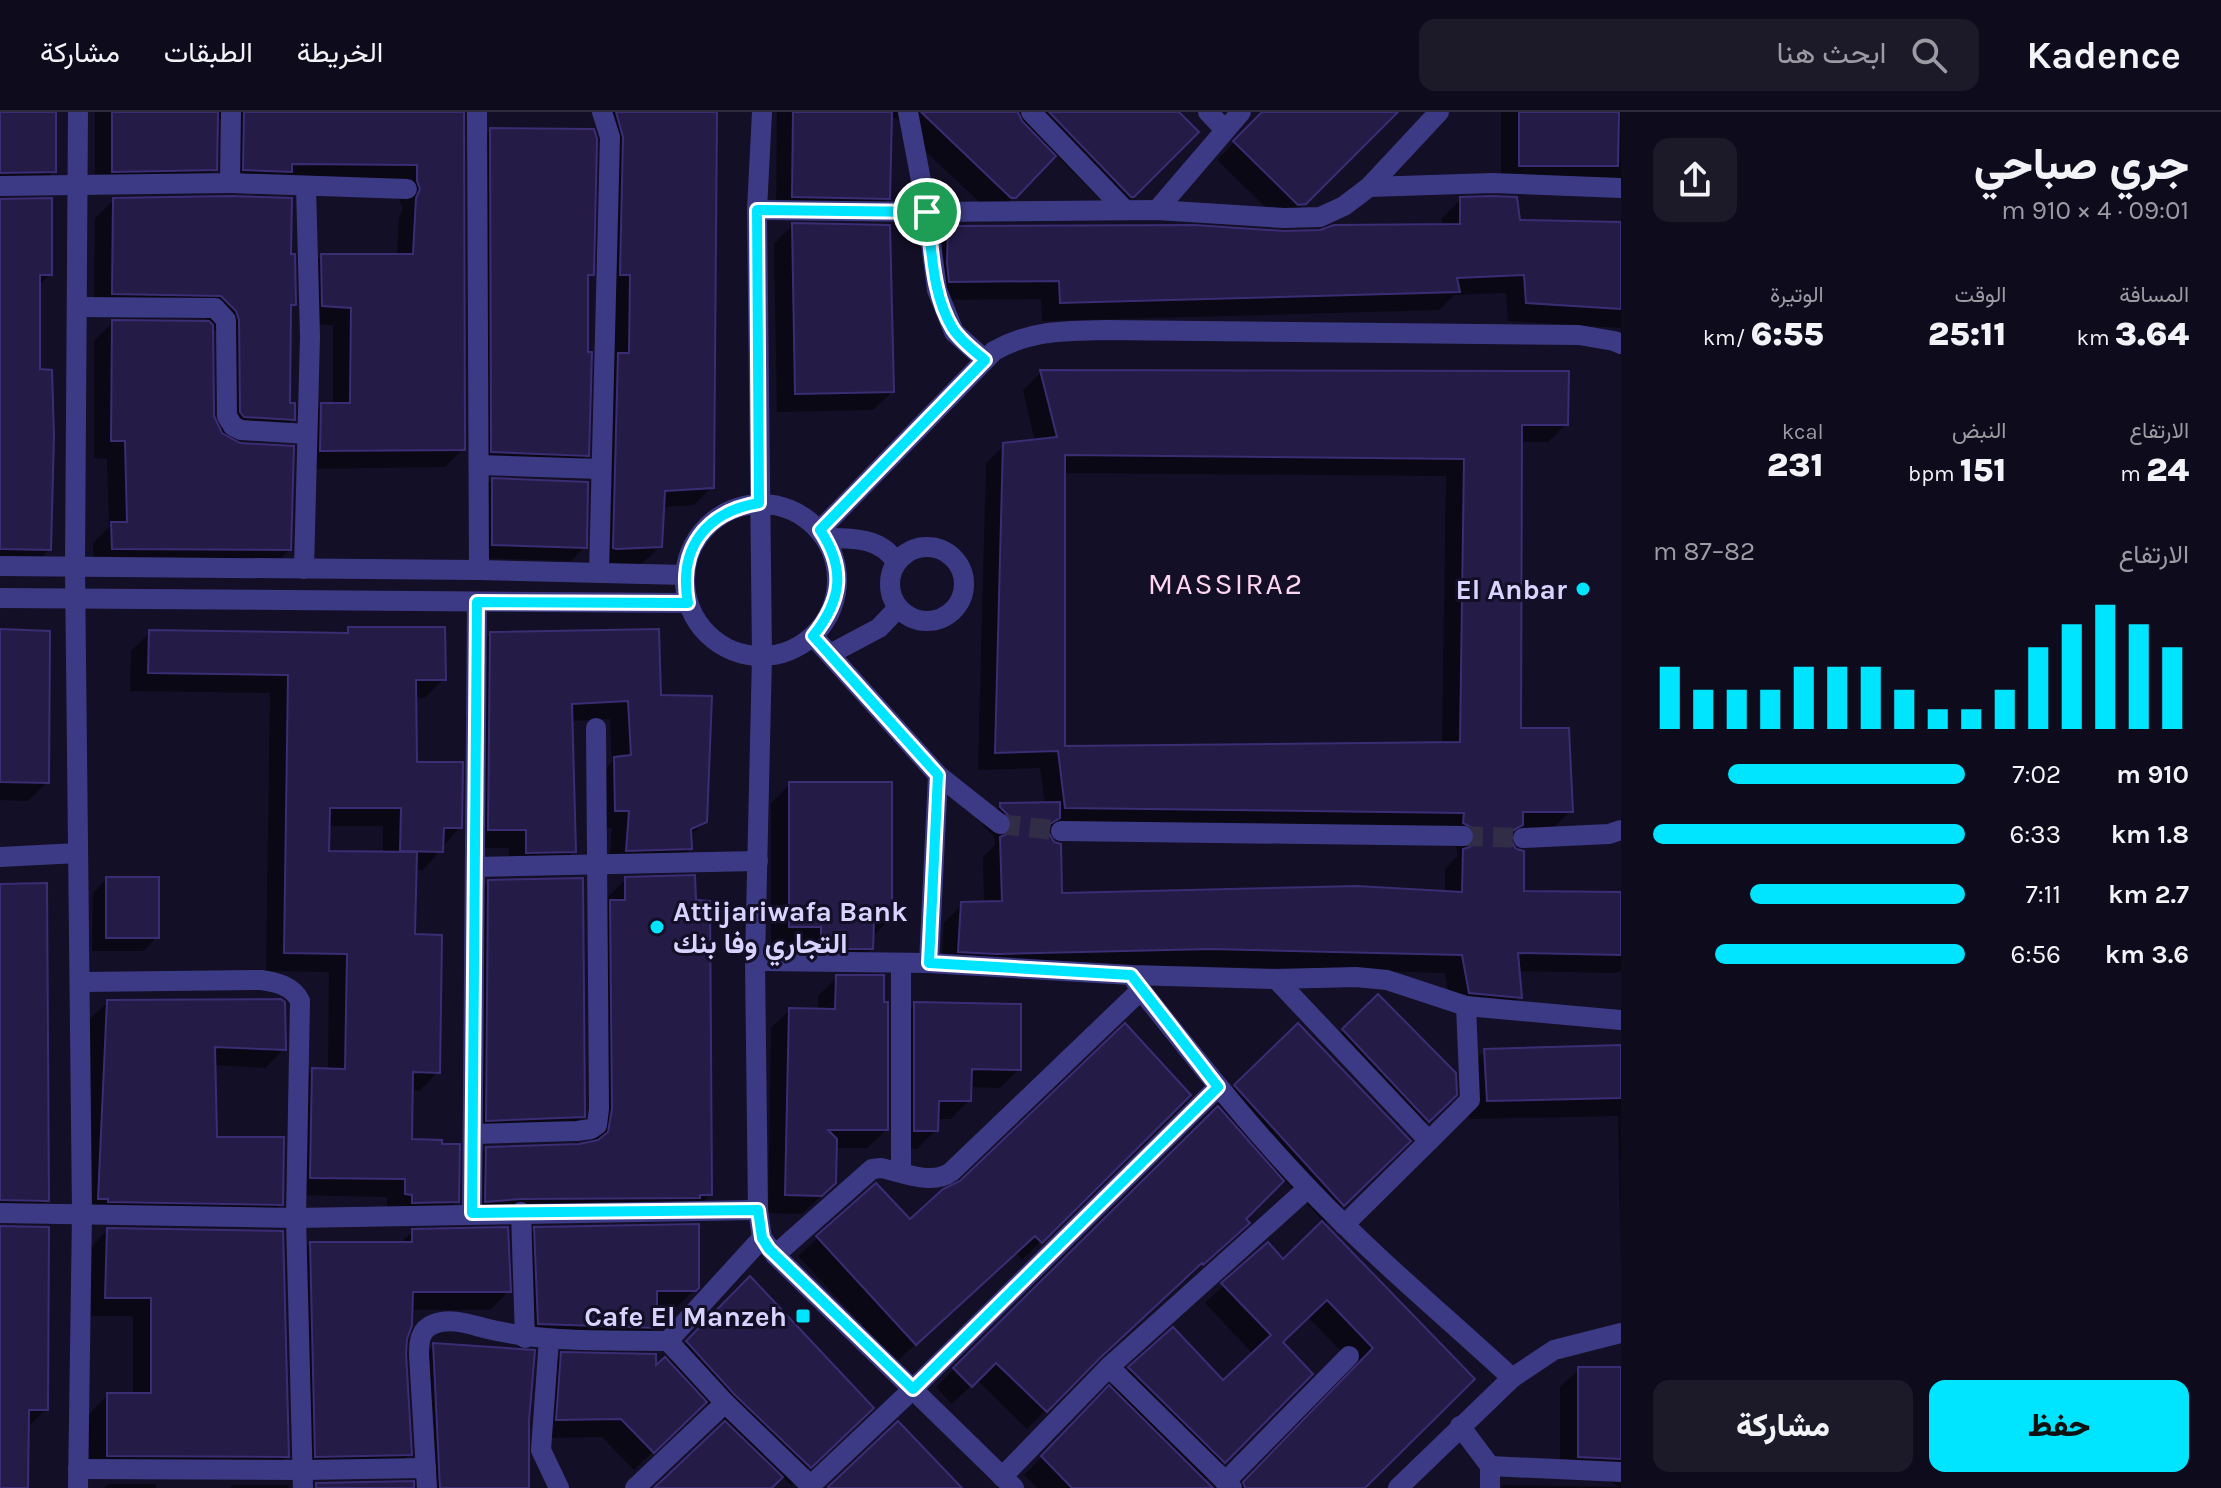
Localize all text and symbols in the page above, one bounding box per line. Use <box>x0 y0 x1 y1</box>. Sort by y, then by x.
search box <box>1419 19 1979 91</box>
icon: search <box>1907 33 1951 77</box>
text: Kadence <box>2027 33 2181 78</box>
text: ابحث هنا <box>1776 35 1887 71</box>
text: مشاركة <box>40 36 120 69</box>
text: الطبقات <box>164 36 253 69</box>
text: الخريطة <box>297 36 383 69</box>
button: share <box>1653 138 1737 222</box>
text: جري صباحي <box>1974 139 2189 190</box>
pin <box>893 178 961 246</box>
icon: arrive <box>905 190 949 234</box>
text: 09:01 · 4 × 910 m <box>2001 195 2189 226</box>
text: الوتيرة <box>1770 282 1824 308</box>
text: الوقت <box>1955 282 2006 308</box>
text: المسافة <box>2119 282 2189 308</box>
text: 6:55 <box>1750 314 1824 354</box>
text: 25:11 <box>1928 314 2006 354</box>
text: 3.64 <box>2115 314 2189 354</box>
text: /km <box>1703 325 1750 351</box>
text: km <box>2076 325 2115 351</box>
text: النبض <box>1952 418 2006 444</box>
text: الارتفاع <box>2129 418 2189 444</box>
text: kcal <box>1782 419 1824 445</box>
text: 231 <box>1767 445 1824 485</box>
text: 151 <box>1960 450 2006 490</box>
text: 24 <box>2146 450 2189 490</box>
text: bpm <box>1908 461 1960 487</box>
text: m <box>2120 461 2146 487</box>
text: 82–87 m <box>1653 536 1755 567</box>
text: الارتفاع <box>2118 539 2189 570</box>
district label: MASSIRA2 <box>1148 566 1304 602</box>
place label: El Anbar <box>1455 573 1567 606</box>
marker: El Anbar <box>1574 580 1592 598</box>
text: 7:02 <box>2012 759 2061 790</box>
text: 910 m <box>2116 759 2189 790</box>
text: 6:33 <box>2009 819 2061 850</box>
text: 1.8 km <box>2111 819 2189 850</box>
text: 7:11 <box>2026 879 2061 910</box>
text: 2.7 km <box>2108 879 2189 910</box>
place label: Attijariwafa Bank التجاري وفا بنك <box>673 895 908 967</box>
marker: Attijariwafa Bank التجاري وفا بنك <box>648 918 666 936</box>
text: 6:56 <box>2011 939 2061 970</box>
text: 3.6 km <box>2105 939 2189 970</box>
place label: Cafe El Manzeh <box>584 1300 787 1333</box>
marker: Cafe El Manzeh <box>794 1307 812 1325</box>
button: مشاركة <box>1653 1380 1913 1472</box>
button: حفظ <box>1929 1380 2189 1472</box>

